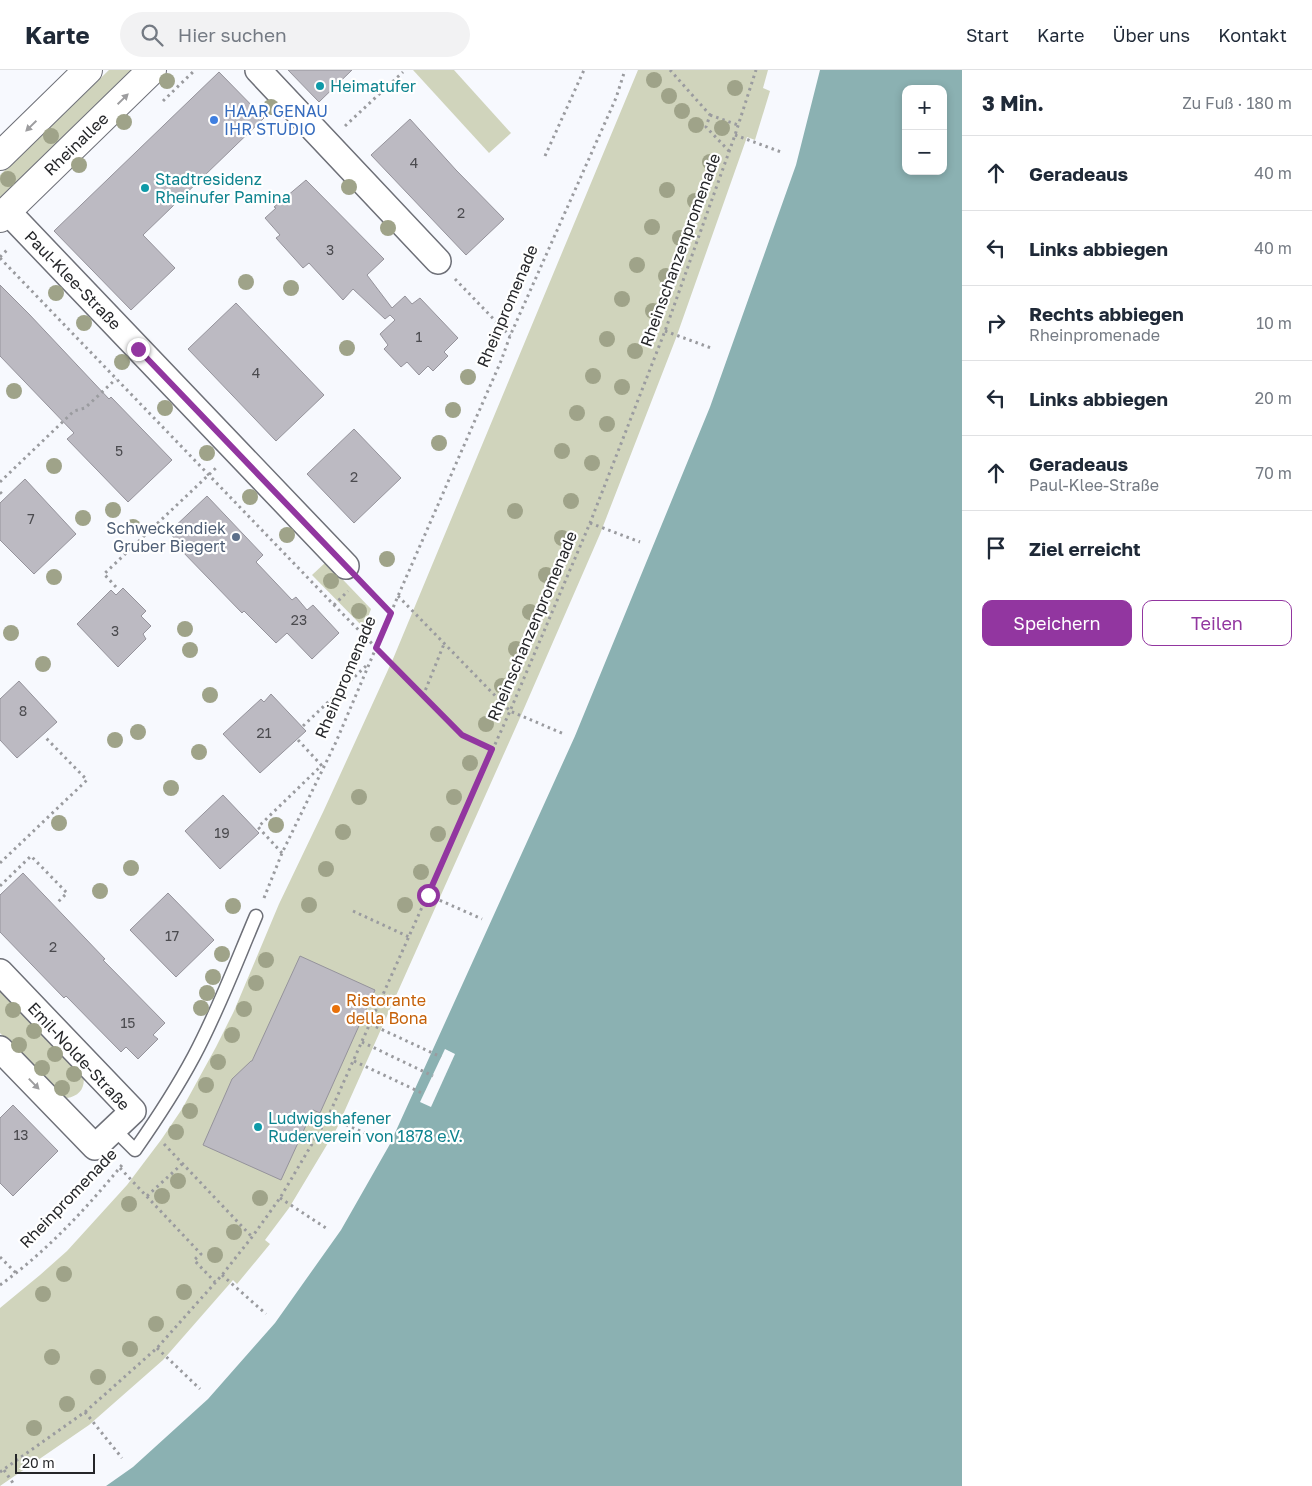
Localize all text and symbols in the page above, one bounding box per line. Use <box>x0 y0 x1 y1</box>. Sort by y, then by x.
search box <box>120 12 470 57</box>
text: Karte <box>25 20 90 49</box>
icon: search <box>138 21 166 49</box>
text: Hier suchen <box>178 23 287 46</box>
text: Start <box>966 24 1009 46</box>
text: Karte <box>1037 24 1084 46</box>
text: Über uns <box>1112 24 1190 46</box>
text: Kontakt <box>1218 24 1287 46</box>
place label: Heimatufer <box>330 76 416 96</box>
marker: Heimatufer <box>314 80 326 92</box>
map controls <box>902 85 947 175</box>
button: + <box>902 85 947 130</box>
text: 3 Min. <box>982 90 1044 116</box>
one-way arrow <box>117 93 129 105</box>
text: Zu Fuß · 180 m <box>1182 93 1292 113</box>
place label: HAAR GENAU IHR STUDIO <box>224 101 328 139</box>
street label: Rheinallee <box>40 108 112 180</box>
marker: HAAR GENAU IHR STUDIO <box>208 114 220 126</box>
one-way arrow <box>25 120 37 132</box>
button: − <box>902 130 947 175</box>
street label: Rheinschanzenpromenade <box>636 151 724 349</box>
house number: 4 <box>410 154 418 171</box>
icon: ahead <box>982 159 1010 187</box>
text: Geradeaus <box>1029 162 1128 185</box>
text: 40 m <box>1254 163 1292 183</box>
place label: Stadtresidenz Rheinufer Pamina <box>155 169 291 207</box>
marker: Stadtresidenz Rheinufer Pamina <box>139 182 151 194</box>
house number: 2 <box>457 204 465 221</box>
street label: Paul-Klee-Straße <box>21 226 125 334</box>
icon: left <box>982 234 1010 262</box>
text: Links abbiegen <box>1029 237 1168 260</box>
text: 40 m <box>1254 238 1292 258</box>
house number: 3 <box>326 241 334 258</box>
street label: Rheinpromenade <box>472 242 542 370</box>
text: Rechts abbiegen <box>1029 302 1184 325</box>
icon: right <box>982 309 1010 337</box>
text: 10 m <box>1256 313 1292 333</box>
text: Rheinpromenade <box>1029 325 1160 345</box>
house number: 1 <box>416 328 423 345</box>
route end <box>127 338 150 361</box>
house number: 4 <box>252 364 260 381</box>
icon: left <box>982 384 1010 412</box>
text: Links abbiegen <box>1029 387 1168 410</box>
text: 20 m <box>1255 388 1292 408</box>
house number: 5 <box>115 442 123 459</box>
text: Geradeaus <box>1029 452 1128 475</box>
icon: ahead <box>982 459 1010 487</box>
text: 70 m <box>1255 463 1292 483</box>
house number: 2 <box>350 468 358 485</box>
text: Paul-Klee-Straße <box>1029 475 1159 495</box>
house number: 7 <box>27 510 35 527</box>
place label: Schweckendiek Gruber Biegert <box>106 518 226 556</box>
street label: Rheinschanzenpromenade <box>483 528 581 724</box>
marker: Schweckendiek Gruber Biegert <box>230 531 242 543</box>
icon: arrive <box>982 534 1010 562</box>
text: Ziel erreicht <box>1029 537 1141 560</box>
button: Speichern <box>982 600 1132 646</box>
button: Teilen <box>1142 600 1292 646</box>
house number: 23 <box>291 611 307 628</box>
street label: Rheinpromenade <box>310 613 380 741</box>
house number: 3 <box>111 622 119 639</box>
house number: 8 <box>19 702 27 719</box>
house number: 21 <box>257 724 272 741</box>
house number: 19 <box>214 824 230 841</box>
route start <box>417 884 440 907</box>
house number: 17 <box>165 927 179 944</box>
house number: 2 <box>49 938 57 955</box>
place label: Ristorante della Bona <box>346 990 428 1028</box>
street label: Emil-Nolde-Straße <box>24 998 134 1114</box>
marker: Ristorante della Bona <box>330 1003 342 1015</box>
house number: 15 <box>121 1014 135 1031</box>
one-way arrow <box>28 1078 40 1090</box>
place label: Ludwigshafener Ruderverein von 1878 e.V. <box>268 1108 463 1146</box>
marker: Ludwigshafener Ruderverein von 1878 e.V. <box>252 1121 264 1133</box>
house number: 13 <box>14 1126 28 1143</box>
street label: Rheinpromenade <box>15 1144 121 1252</box>
scale bar <box>15 1451 95 1474</box>
text: 20 m <box>22 1454 55 1471</box>

